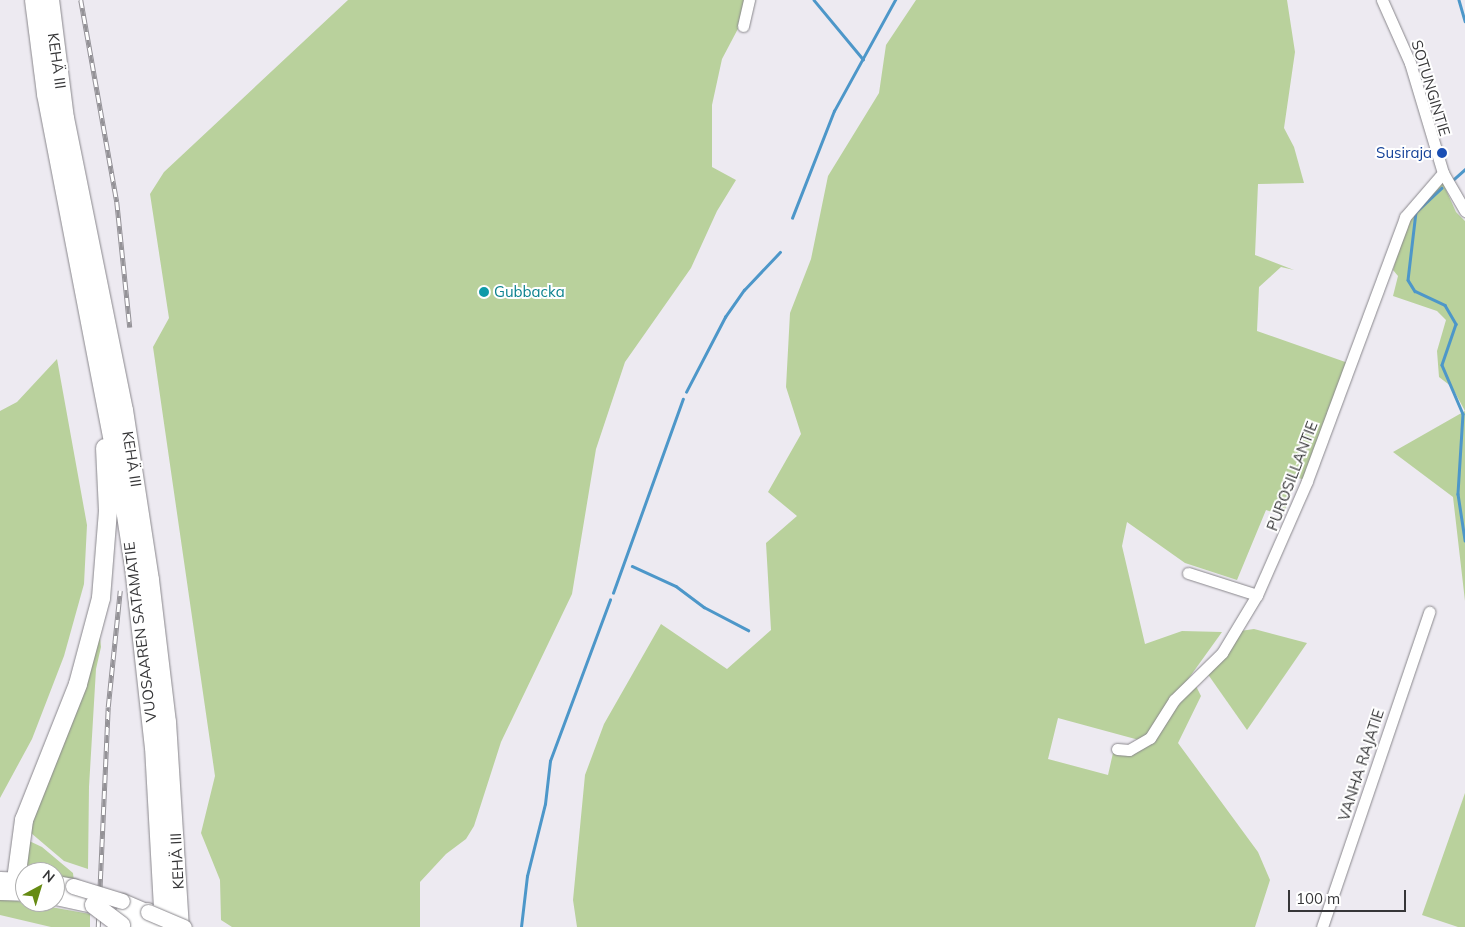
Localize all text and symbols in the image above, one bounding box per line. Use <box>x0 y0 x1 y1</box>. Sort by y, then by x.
street label: KEHÄ III <box>44 32 70 90</box>
street label: SOTUNGINTIE <box>1408 38 1454 138</box>
place label: Susiraja <box>1376 144 1432 162</box>
marker: Susiraja <box>1436 147 1448 159</box>
place label: Gubbacka <box>494 283 565 301</box>
marker: Gubbacka <box>478 286 490 298</box>
street label: PUROSILLANTIE <box>1263 419 1321 533</box>
street label: KEHÄ III <box>119 430 145 488</box>
street label: VUOSAAREN SATAMATIE <box>120 541 160 723</box>
street label: VANHA RAJATIE <box>1334 707 1388 823</box>
street label: KEHÄ III <box>167 832 187 890</box>
north arrow <box>15 862 65 912</box>
text: N <box>39 866 59 886</box>
scale bar <box>1290 880 1408 912</box>
text: 100 m <box>1296 889 1340 908</box>

